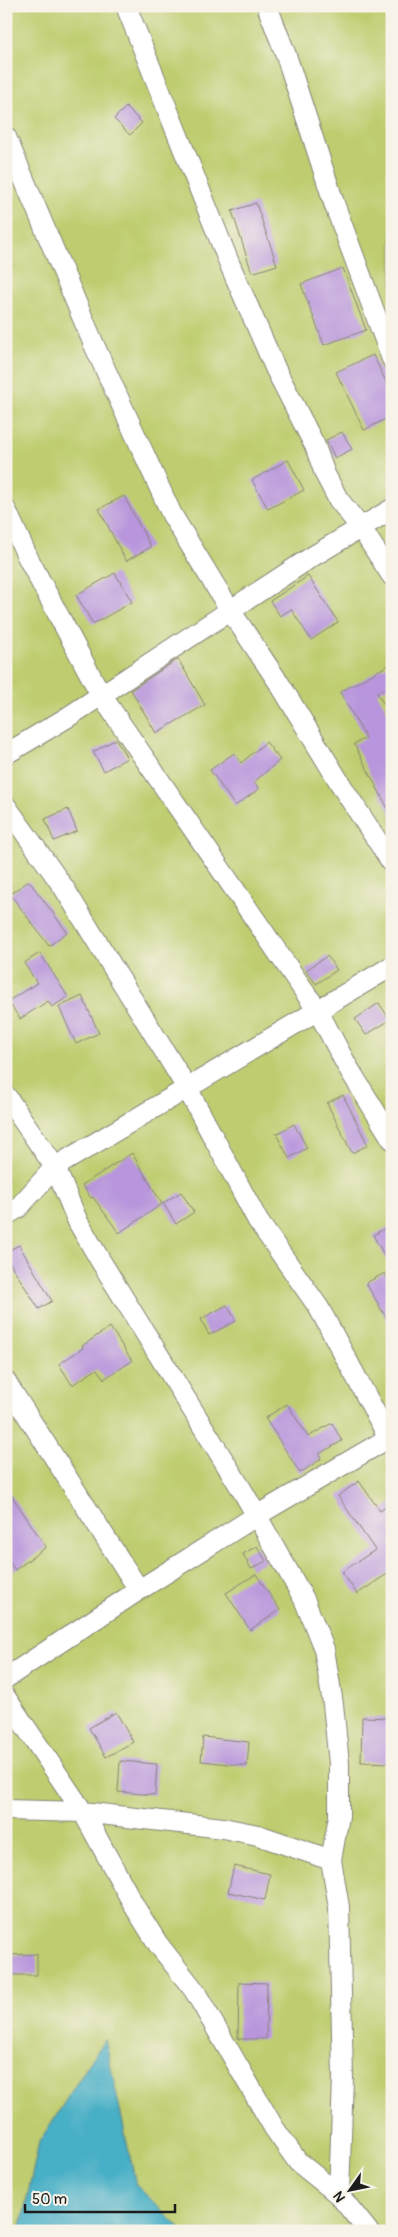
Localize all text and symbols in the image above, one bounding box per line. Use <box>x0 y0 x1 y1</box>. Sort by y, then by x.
north arrow <box>326 2164 376 2214</box>
scale bar <box>25 2182 175 2214</box>
text: N <box>330 2188 349 2205</box>
text: 50 m <box>32 2190 67 2209</box>

